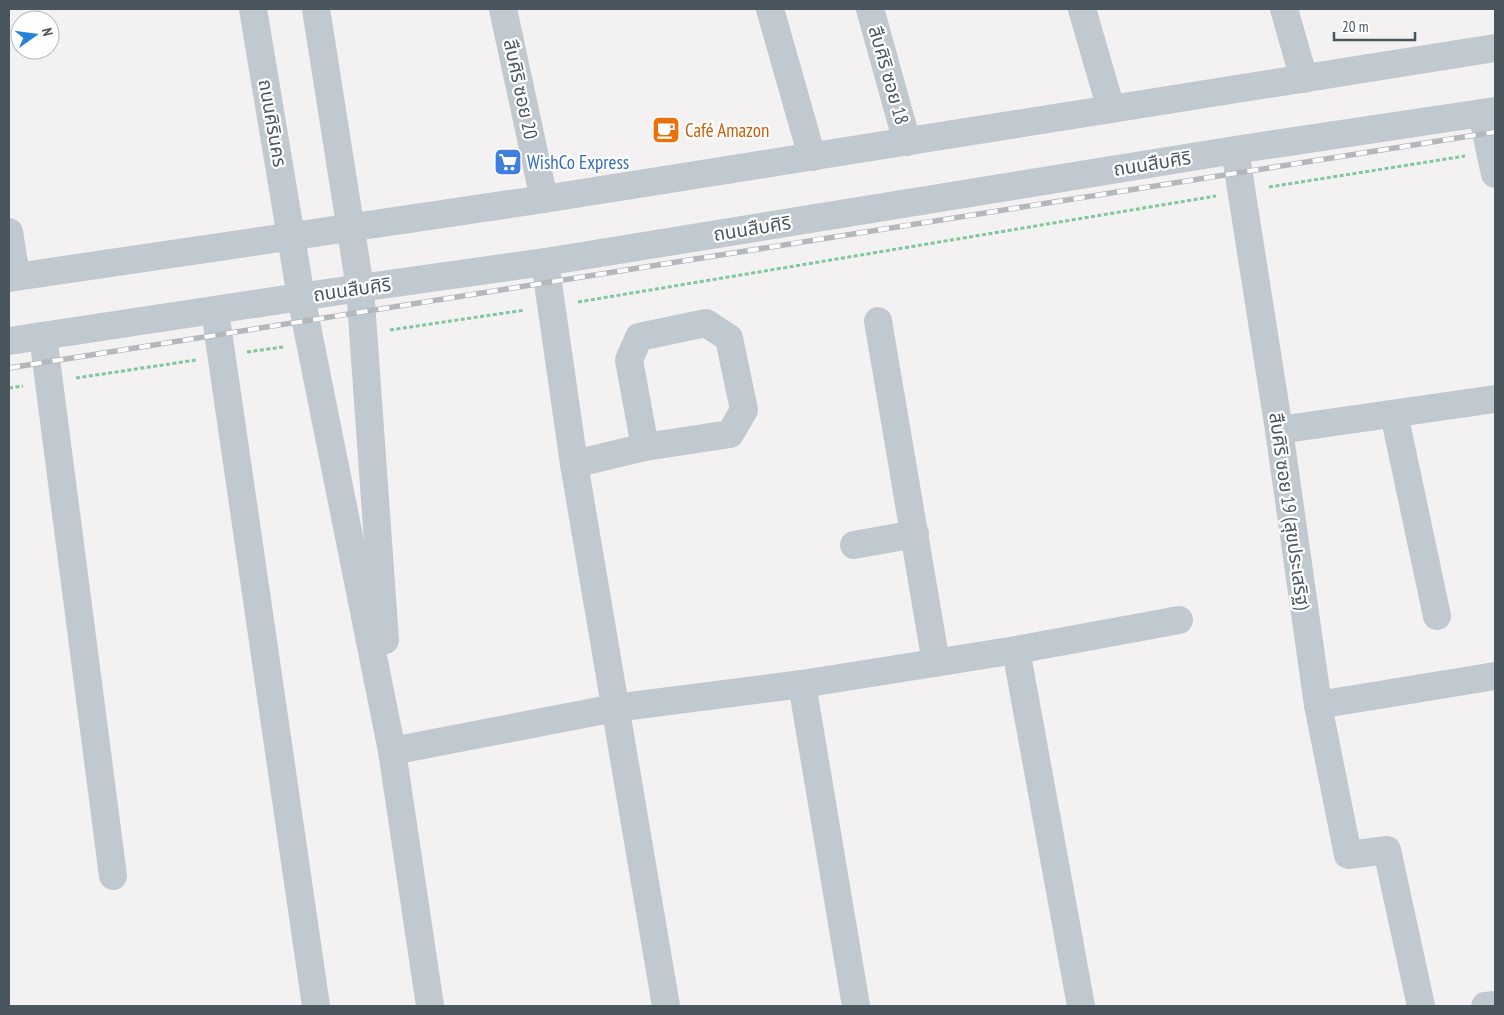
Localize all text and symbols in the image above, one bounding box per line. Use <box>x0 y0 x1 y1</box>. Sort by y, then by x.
north arrow <box>10 10 60 60</box>
scale bar <box>1334 10 1415 42</box>
text: 20 m <box>1342 17 1368 36</box>
street label: สืบศิริ ซอย 18 <box>863 23 915 127</box>
text: N <box>38 26 57 38</box>
street label: สืบศิริ ซอย 20 <box>499 37 543 141</box>
street label: ถนนศิรินคร <box>253 77 293 169</box>
cafe icon: Café Amazon <box>651 115 681 145</box>
place label: Café Amazon <box>685 118 769 142</box>
street label: ถนนสืบศิริ <box>1111 145 1193 181</box>
supermarket icon: WishCo Express <box>493 147 523 177</box>
place label: WishCo Express <box>527 150 629 174</box>
street label: ถนนสืบศิริ <box>711 210 793 246</box>
street label: ถนนสืบศิริ <box>312 272 392 306</box>
street label: สืบศิริ ซอย 19 (สุขประเสริฐ) <box>1264 411 1316 612</box>

